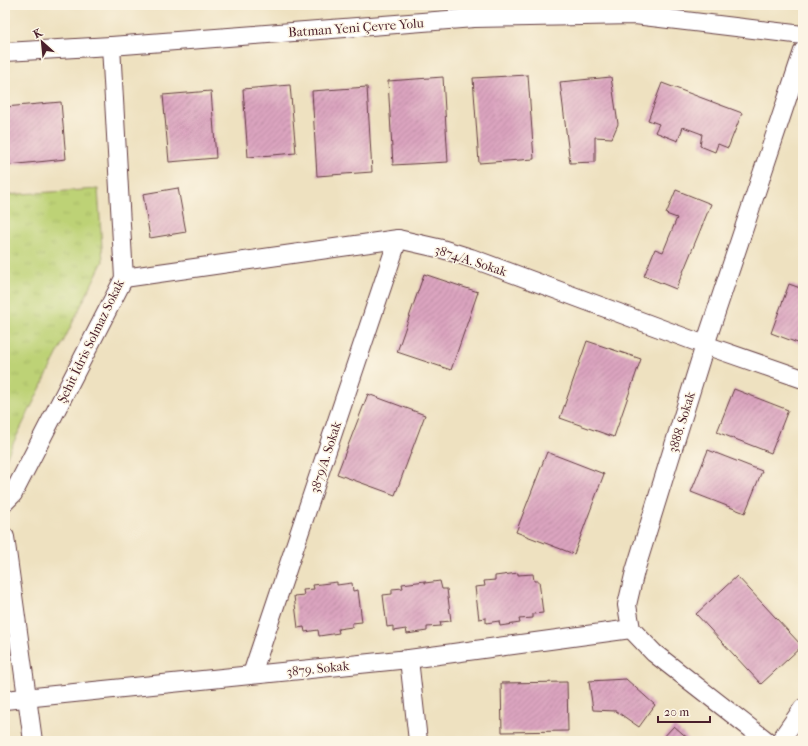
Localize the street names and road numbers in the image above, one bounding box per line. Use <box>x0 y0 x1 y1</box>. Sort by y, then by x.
street label: Batman Yeni Çevre Yolu <box>288 15 425 40</box>
street label: 3874/A. Sokak <box>433 242 509 279</box>
street label: Şehit İdris Solmaz Sokak <box>54 277 127 405</box>
street label: 3888. Sokak <box>665 390 698 454</box>
street label: 3879/A. Sokak <box>307 419 344 495</box>
street label: 3879. Sokak <box>286 658 350 679</box>

